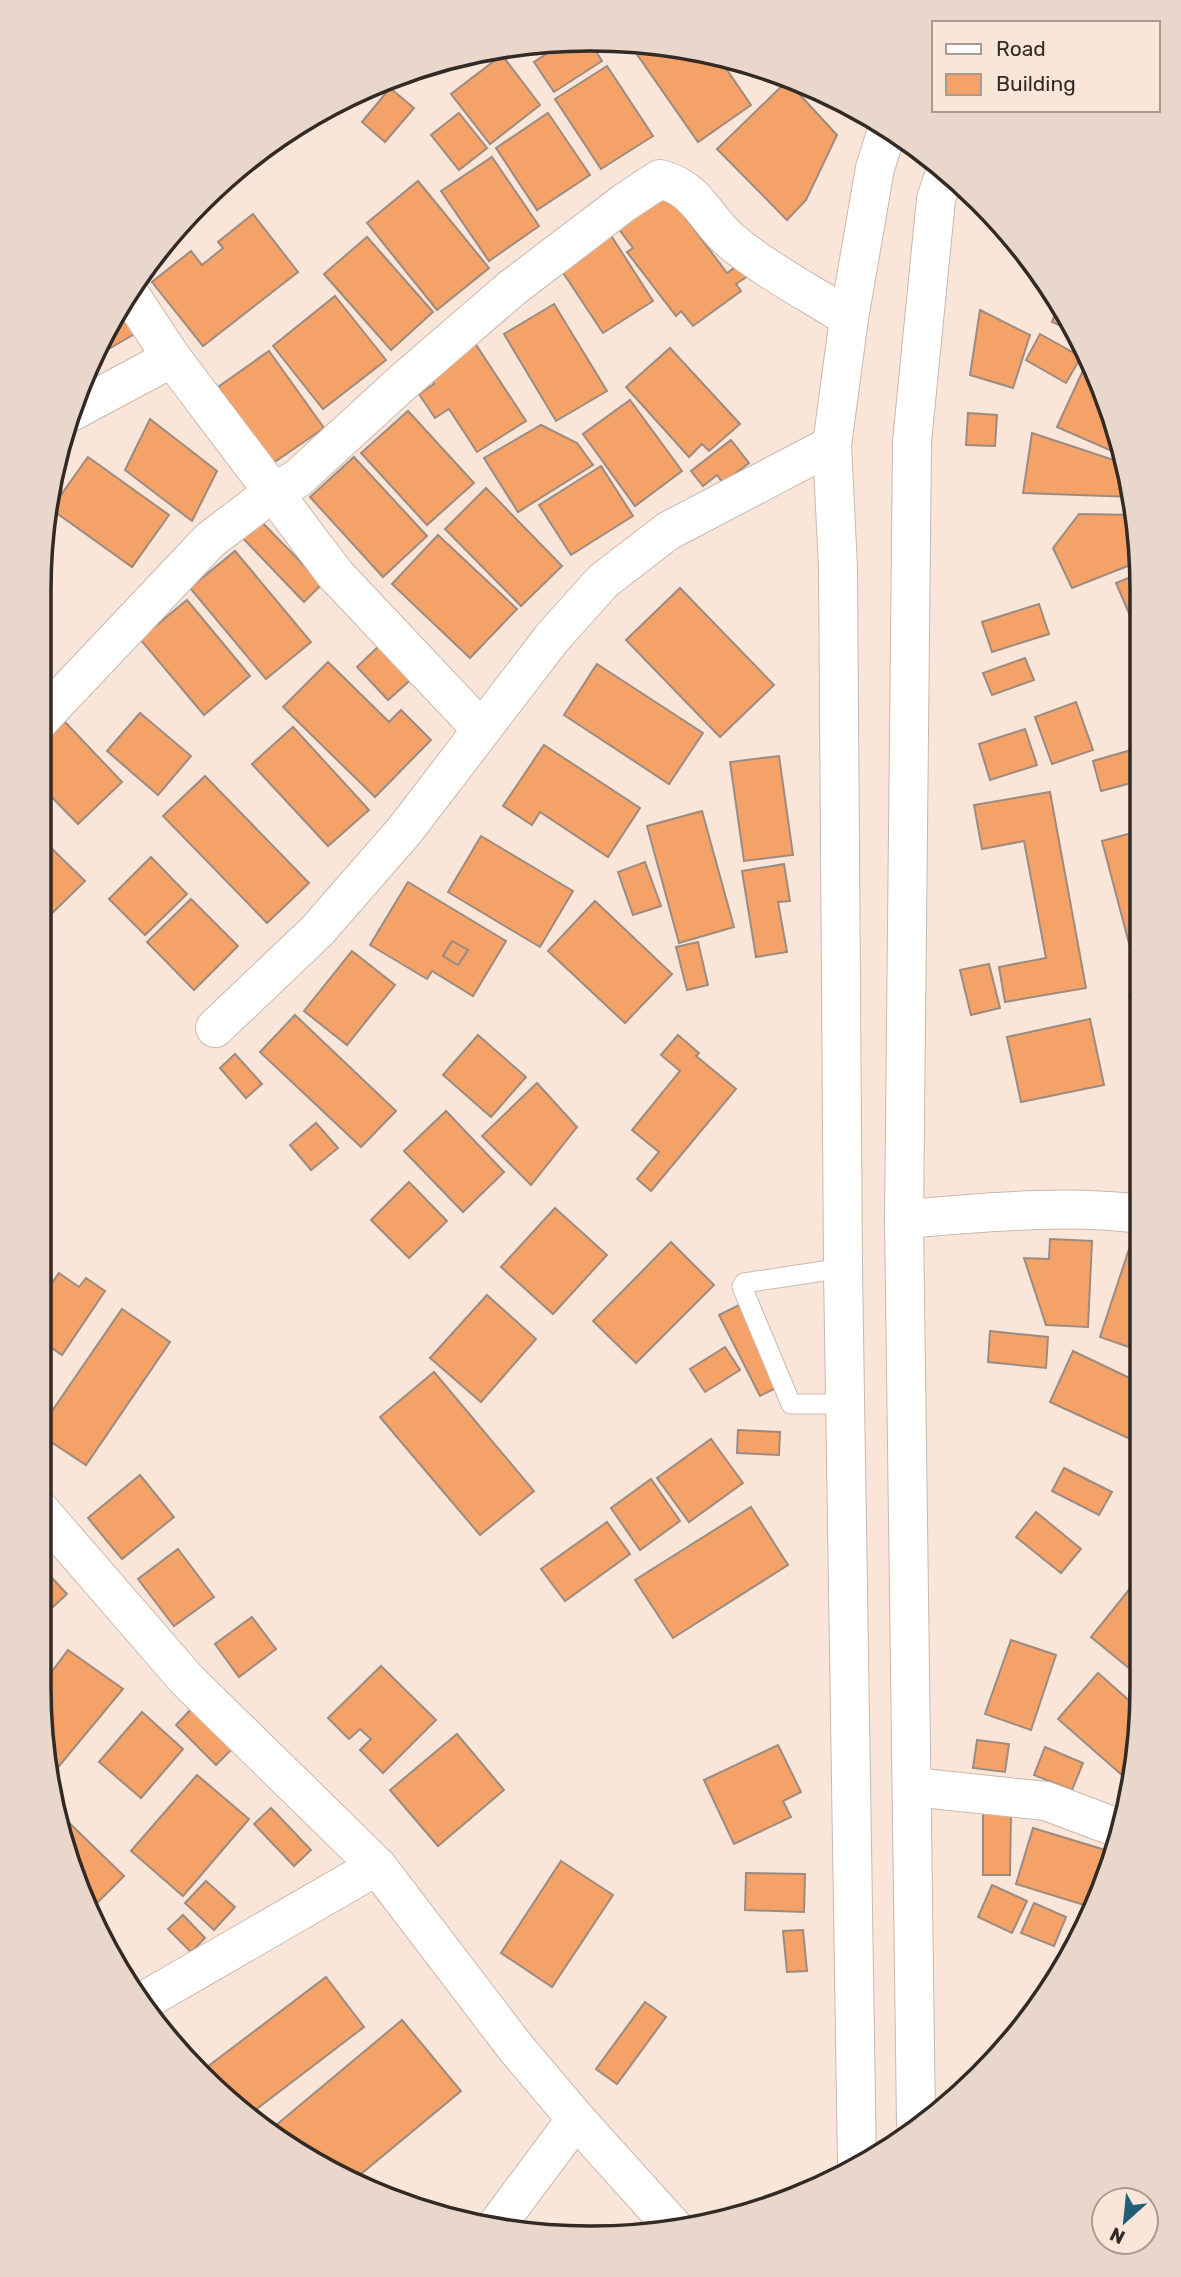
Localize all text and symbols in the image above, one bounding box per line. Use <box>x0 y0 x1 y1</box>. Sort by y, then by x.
legend <box>932 21 1160 112</box>
text: Road <box>996 36 1046 61</box>
text: Building <box>996 71 1076 96</box>
north arrow <box>1090 2186 1160 2256</box>
text: N <box>1106 2222 1129 2249</box>

